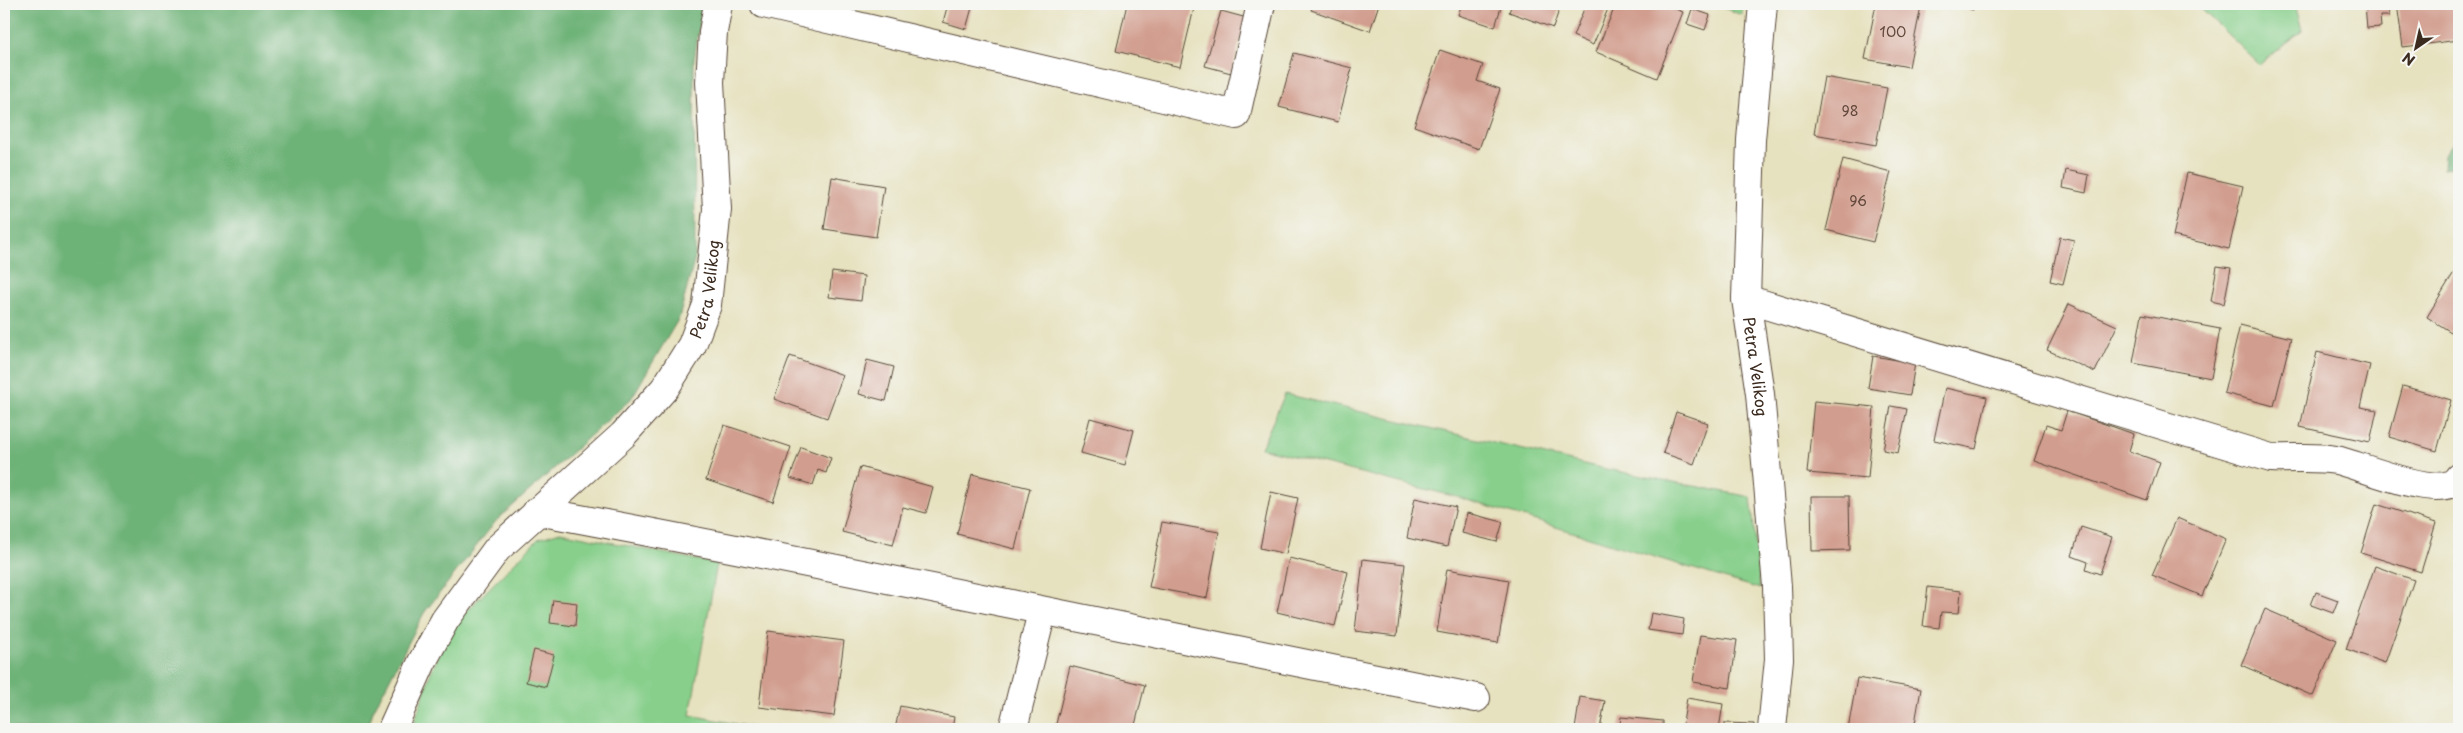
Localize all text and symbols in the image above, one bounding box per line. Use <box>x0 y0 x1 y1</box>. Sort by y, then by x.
house number: 100 <box>1880 21 1906 42</box>
north arrow <box>2390 22 2440 72</box>
text: N <box>2398 47 2419 71</box>
house number: 98 <box>1842 100 1858 121</box>
house number: 96 <box>1849 190 1867 211</box>
street label: Petra Velikog <box>683 238 725 342</box>
street label: Petra Velikog <box>1738 315 1775 418</box>

